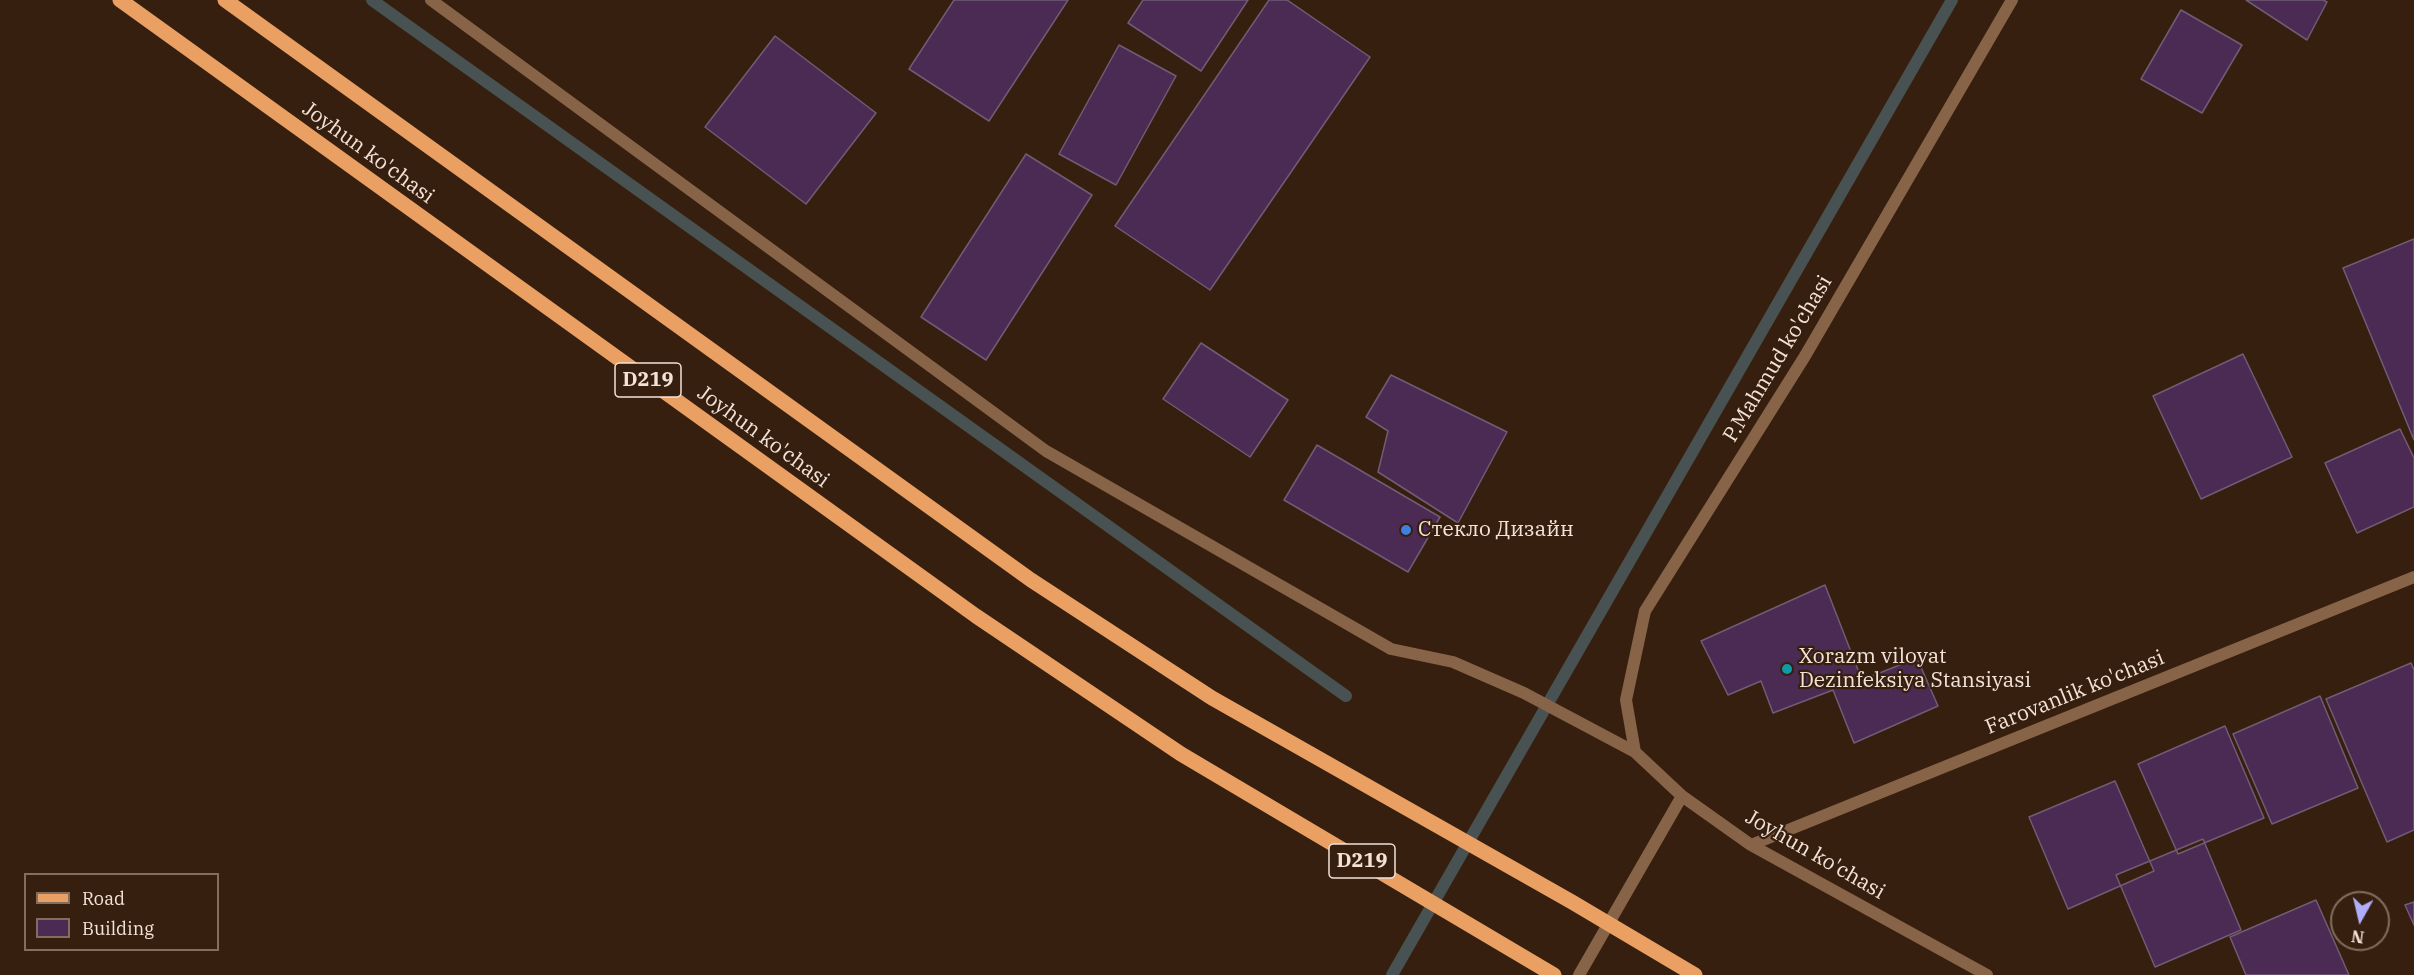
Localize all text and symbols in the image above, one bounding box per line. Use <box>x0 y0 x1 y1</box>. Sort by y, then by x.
street label: Joyhun ko'chasi <box>297 97 439 209</box>
street label: P.Mahmud ko'chasi <box>1718 271 1838 447</box>
road number: D219 <box>615 363 681 397</box>
street label: Joyhun ko'chasi <box>692 381 834 493</box>
place label: Стекло Дизайн <box>1418 517 1574 543</box>
marker: Стекло Дизайн <box>1399 523 1413 537</box>
place label: Xorazm viloyat Dezinfeksiya Stansiyasi <box>1799 644 2031 694</box>
street label: Farovanlik ko'chasi <box>1982 646 2168 740</box>
marker: Xorazm viloyat Dezinfeksiya Stansiyasi <box>1780 662 1794 676</box>
street label: Joyhun ko'chasi <box>1741 805 1889 905</box>
road number: D219 <box>1329 844 1395 878</box>
legend <box>24 873 219 951</box>
text: Road <box>82 887 125 910</box>
north arrow <box>2330 891 2390 951</box>
text: Building <box>82 917 154 940</box>
text: N <box>2350 926 2365 948</box>

